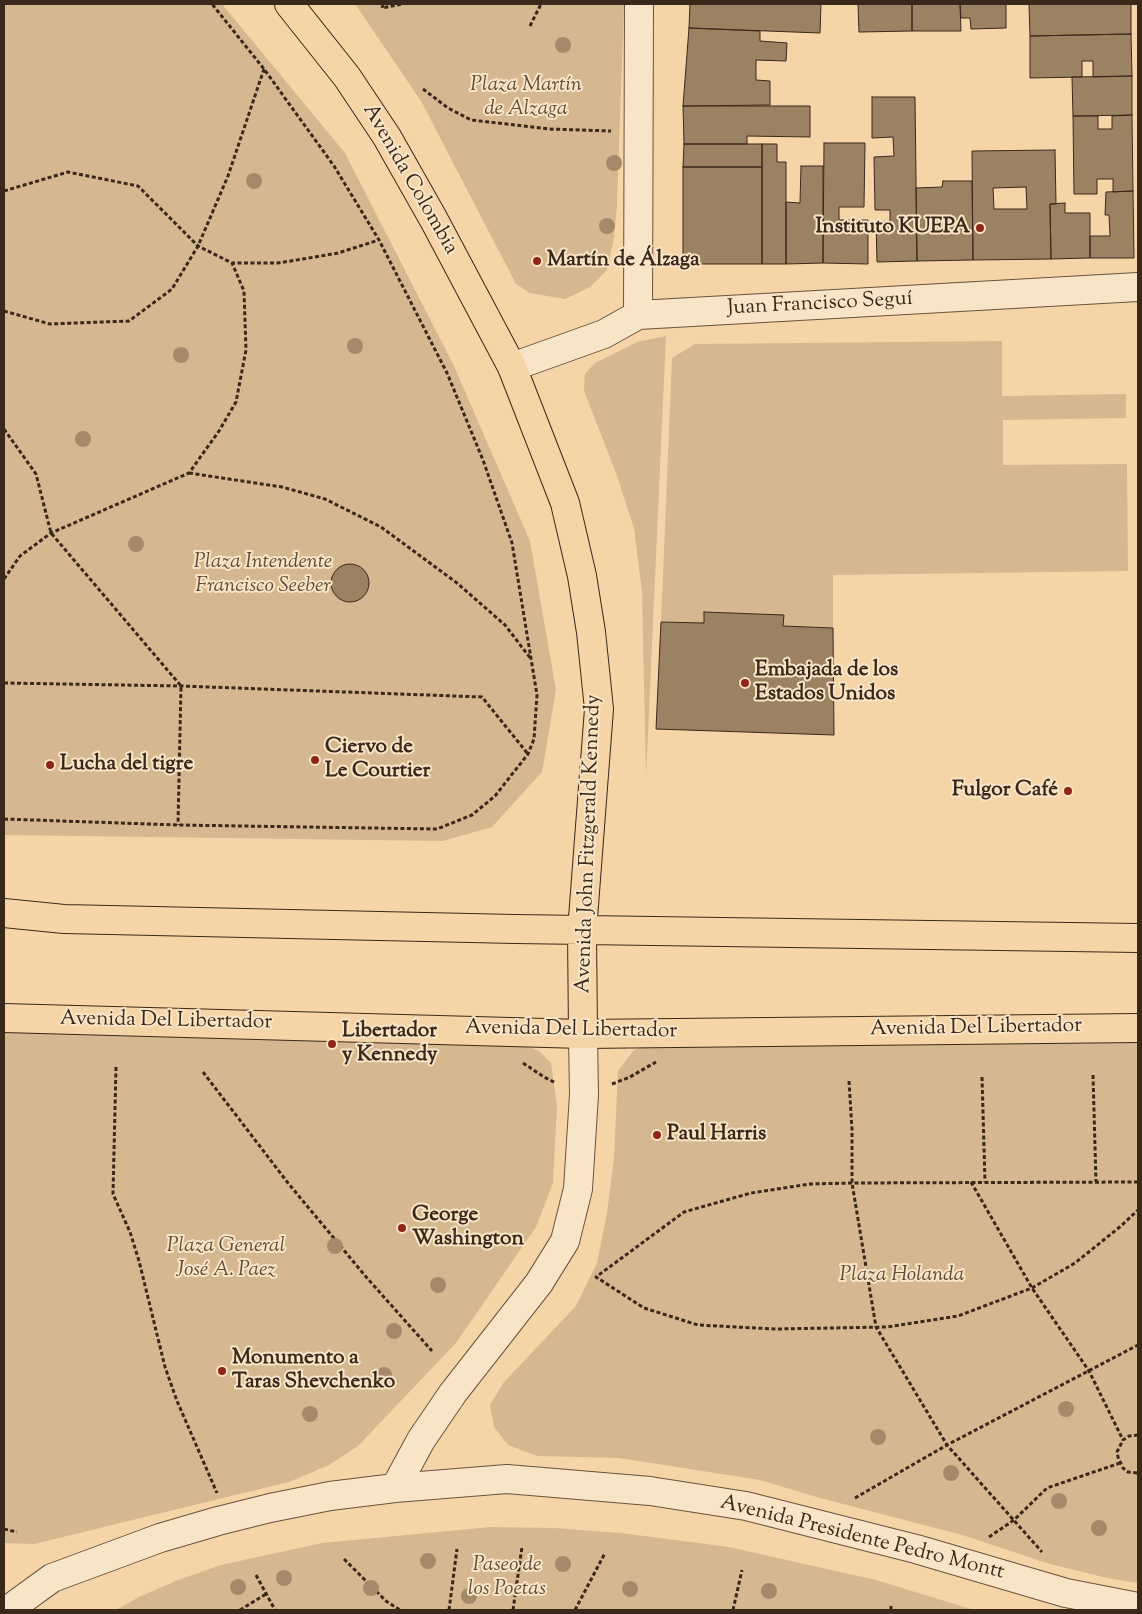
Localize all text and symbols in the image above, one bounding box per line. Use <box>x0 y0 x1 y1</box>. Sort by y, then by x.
park label: Plaza Martín de Alzaga <box>470 73 582 123</box>
street label: Avenida Colombia <box>356 100 462 260</box>
place label: Instituto KUEPA <box>815 215 970 241</box>
marker: Instituto KUEPA <box>974 222 986 234</box>
place label: Martín de Álzaga <box>547 248 700 274</box>
marker: Martín de Álzaga <box>531 255 543 267</box>
street label: Juan Francisco Seguí <box>727 288 913 322</box>
park label: Plaza Intendente Francisco Seeber <box>194 550 332 600</box>
place label: Embajada de los Estados Unidos <box>755 658 898 708</box>
marker: Embajada de los Estados Unidos <box>739 677 751 689</box>
street label: Avenida John Fitzgerald Kennedy <box>572 694 608 994</box>
place label: Ciervo de Le Courtier <box>325 735 430 785</box>
place label: Lucha del tigre <box>60 752 193 778</box>
marker: Ciervo de Le Courtier <box>309 754 321 766</box>
marker: Lucha del tigre <box>44 759 56 771</box>
place label: Fulgor Café <box>952 778 1058 804</box>
marker: Fulgor Café <box>1062 785 1074 797</box>
street label: Avenida Del Libertador <box>60 1008 272 1036</box>
street label: Avenida Del Libertador <box>870 1015 1082 1043</box>
street label: Avenida Del Libertador <box>465 1017 677 1045</box>
place label: Libertador y Kennedy <box>342 1019 438 1069</box>
marker: Libertador y Kennedy <box>326 1038 338 1050</box>
place label: Paul Harris <box>667 1122 766 1148</box>
marker: Paul Harris <box>651 1129 663 1141</box>
place label: George Washington <box>412 1203 524 1253</box>
marker: George Washington <box>396 1222 408 1234</box>
park label: Plaza General José A. Paez <box>167 1234 285 1284</box>
park label: Plaza Holanda <box>840 1263 964 1289</box>
place label: Monumento a Taras Shevchenko <box>232 1346 395 1396</box>
marker: Monumento a Taras Shevchenko <box>216 1365 228 1377</box>
street label: Avenida Presidente Pedro Montt <box>717 1491 1007 1587</box>
park label: Paseo de los Poetas <box>468 1553 546 1603</box>

